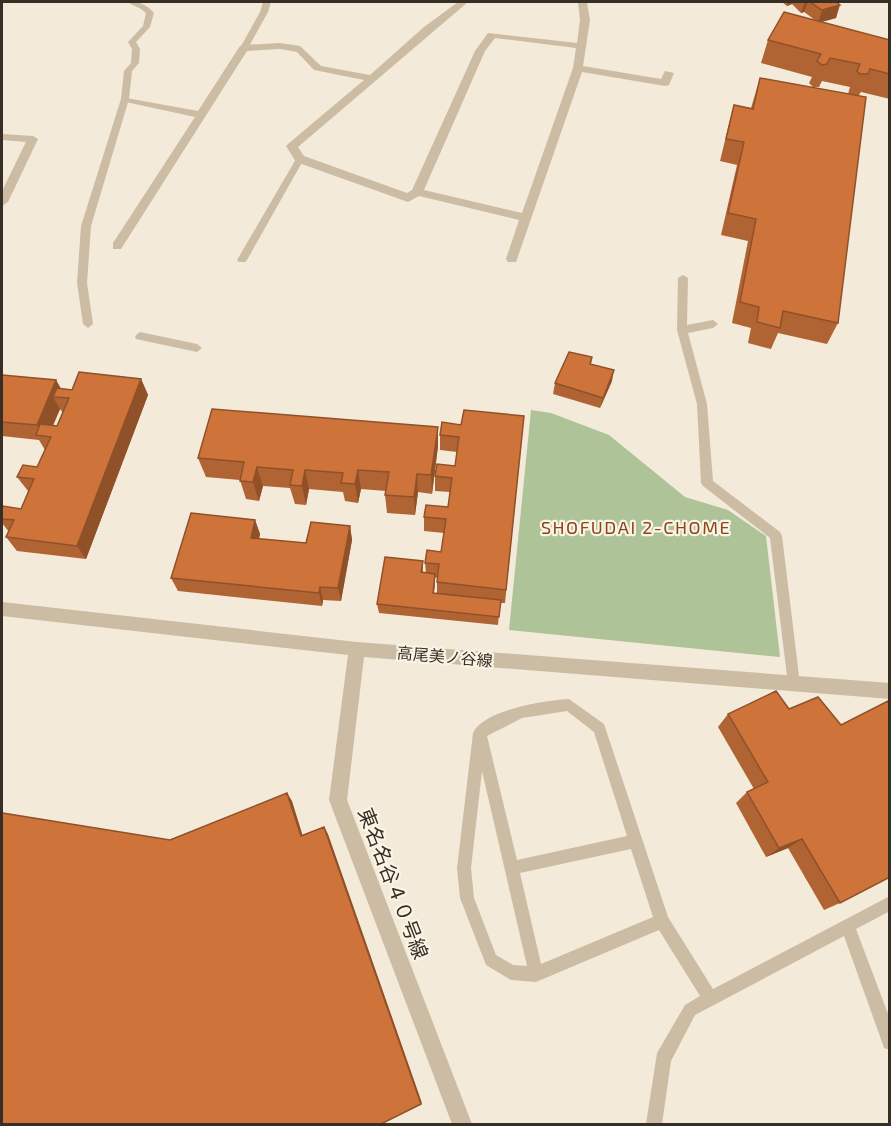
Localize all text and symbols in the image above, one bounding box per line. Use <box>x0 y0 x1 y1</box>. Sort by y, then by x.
district label: SHOFUDAI 2-CHOME <box>541 516 731 538</box>
street label: 高尾美ノ谷線 <box>396 642 494 670</box>
street label: 東名名谷４０号線 <box>354 804 434 962</box>

